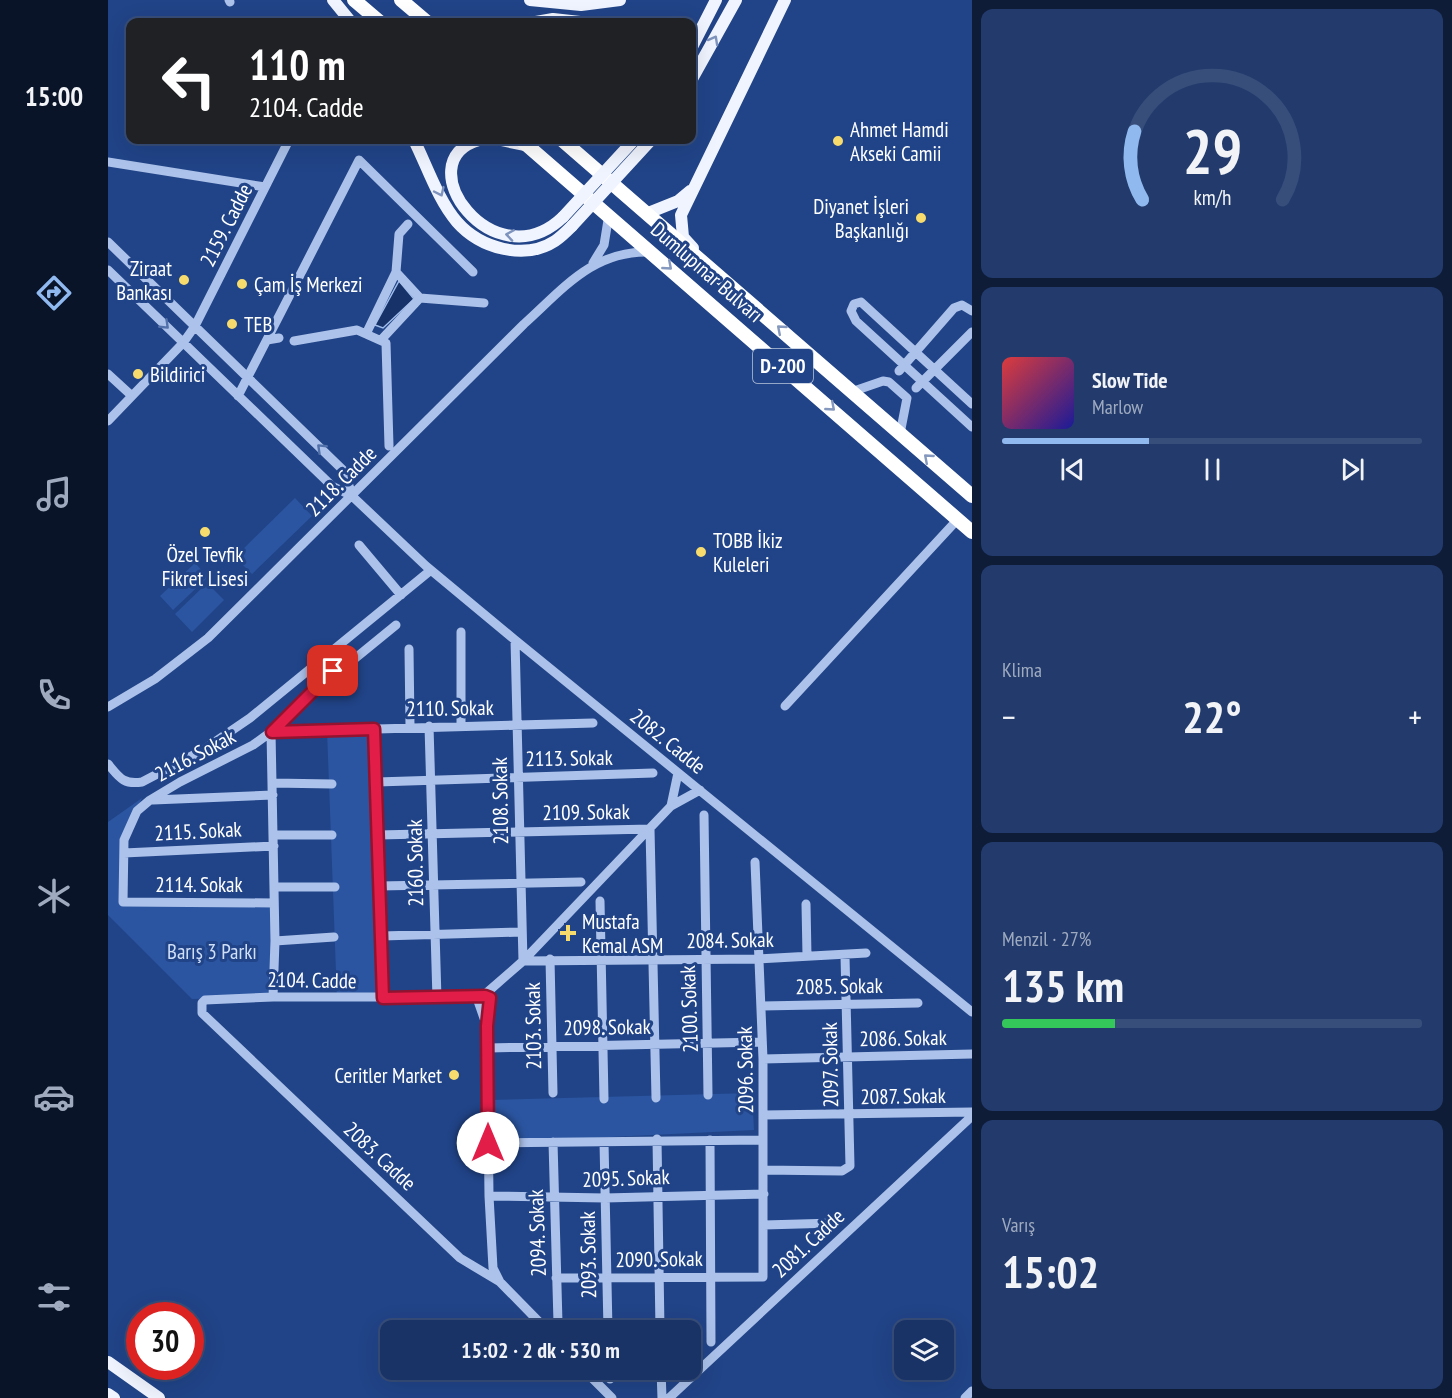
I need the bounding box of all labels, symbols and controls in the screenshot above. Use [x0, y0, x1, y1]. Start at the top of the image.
one-way arrow [707, 36, 718, 46]
text: 110 m [249, 37, 346, 92]
icon: left [150, 42, 228, 120]
text: 15:00 [25, 79, 83, 113]
text: 2104. Cadde [249, 90, 364, 124]
text: 29 [1182, 111, 1242, 192]
place label: Ahmet Hamdi Akseki Camii [850, 116, 949, 167]
marker: Ahmet Hamdi Akseki Camii [831, 134, 845, 148]
street label: 2159. Cadde [194, 179, 258, 271]
text: km/h [1193, 184, 1231, 212]
one-way arrow [432, 186, 444, 197]
place label: Diyanet İşleri Başkanlığı [813, 193, 909, 244]
marker: Diyanet İşleri Başkanlığı [914, 211, 928, 225]
street label: Dumlupınar Bulvarı [645, 216, 769, 328]
one-way arrow [505, 229, 515, 242]
place label: Ziraat Bankası [116, 255, 172, 306]
one-way arrow [661, 259, 672, 270]
place label: Çam İş Merkezi [254, 271, 363, 298]
icon: directions [33, 272, 75, 314]
marker: Ziraat Bankası [177, 273, 191, 287]
marker: Çam İş Merkezi [235, 277, 249, 291]
place label: TEB [244, 311, 272, 338]
marker: TEB [225, 317, 239, 331]
one-way arrow [158, 318, 169, 329]
one-way arrow [777, 325, 788, 336]
road number: D-200 [753, 349, 813, 383]
place label: Bildirici [150, 361, 205, 388]
text: Slow Tide [1092, 366, 1168, 394]
marker: Bildirici [131, 367, 145, 381]
text: Marlow [1092, 394, 1143, 420]
one-way arrow [824, 400, 835, 411]
street label: 2118. Cadde [300, 440, 382, 522]
one-way arrow [317, 445, 328, 456]
icon: previous [1056, 453, 1089, 486]
icon: pause [1196, 453, 1229, 486]
icon: next [1336, 453, 1369, 486]
one-way arrow [924, 454, 935, 465]
icon: music [33, 473, 75, 515]
marker: Özel Tevfik Fikret Lisesi [198, 525, 212, 539]
place label: TOBB İkiz Kuleleri [713, 527, 783, 578]
place label: Özel Tevfik Fikret Lisesi [162, 541, 248, 592]
marker: TOBB İkiz Kuleleri [694, 545, 708, 559]
pin [307, 645, 358, 696]
icon: arrive [316, 654, 349, 687]
text: Klima [1002, 657, 1042, 683]
icon: phone [33, 674, 75, 716]
text: 22° [1182, 687, 1242, 745]
street label: 2110. Sokak [406, 694, 494, 722]
text: − [1002, 695, 1016, 738]
text: + [1408, 695, 1422, 738]
street label: 2082. Cadde [625, 702, 711, 780]
street label: 2116. Sokak [150, 723, 240, 787]
street label: 2113. Sokak [525, 744, 613, 772]
street label: 2108. Sokak [486, 757, 514, 845]
street label: 2109. Sokak [542, 798, 630, 826]
street label: 2115. Sokak [154, 815, 242, 847]
street label: 2160. Sokak [401, 819, 429, 907]
street label: 2114. Sokak [155, 871, 243, 898]
icon: climate [33, 875, 75, 917]
place label: Mustafa Kemal ASM [582, 908, 663, 959]
marker: Mustafa Kemal ASM [559, 924, 577, 942]
street label: 2084. Sokak [686, 926, 774, 954]
text: Menzil · 27% [1002, 926, 1091, 952]
park label: Barış 3 Parkı [167, 938, 257, 965]
text: 135 km [1002, 956, 1124, 1014]
street label: 2100. Sokak [674, 965, 704, 1053]
street label: 2104. Cadde [267, 966, 357, 994]
street label: 2085. Sokak [795, 972, 883, 1000]
street label: 2103. Sokak [519, 982, 547, 1070]
street label: 2098. Sokak [563, 1013, 651, 1041]
street label: 2097. Sokak [816, 1022, 844, 1108]
street label: 2086. Sokak [859, 1024, 947, 1052]
street label: 2096. Sokak [731, 1026, 759, 1114]
place label: Ceritler Market [335, 1062, 442, 1089]
marker: Ceritler Market [447, 1068, 461, 1082]
icon: car [33, 1076, 75, 1118]
street label: 2087. Sokak [860, 1082, 946, 1110]
position arrow [456, 1111, 520, 1175]
street label: 2083. Cadde [338, 1116, 422, 1196]
street label: 2095. Sokak [582, 1163, 670, 1193]
street label: 2094. Sokak [522, 1189, 552, 1277]
street label: 2081. Cadde [766, 1203, 850, 1283]
street label: 2093. Sokak [574, 1211, 602, 1299]
text: Varış [1002, 1212, 1035, 1238]
text: 15:02 [1002, 1242, 1099, 1300]
street label: 2090. Sokak [615, 1245, 703, 1273]
icon: filters [33, 1276, 75, 1318]
speed limit sign: 30 [126, 1302, 204, 1380]
map controls [894, 1320, 954, 1380]
button: layers [894, 1320, 954, 1380]
text: 15:02 · 2 dk · 530 m [461, 1336, 620, 1364]

